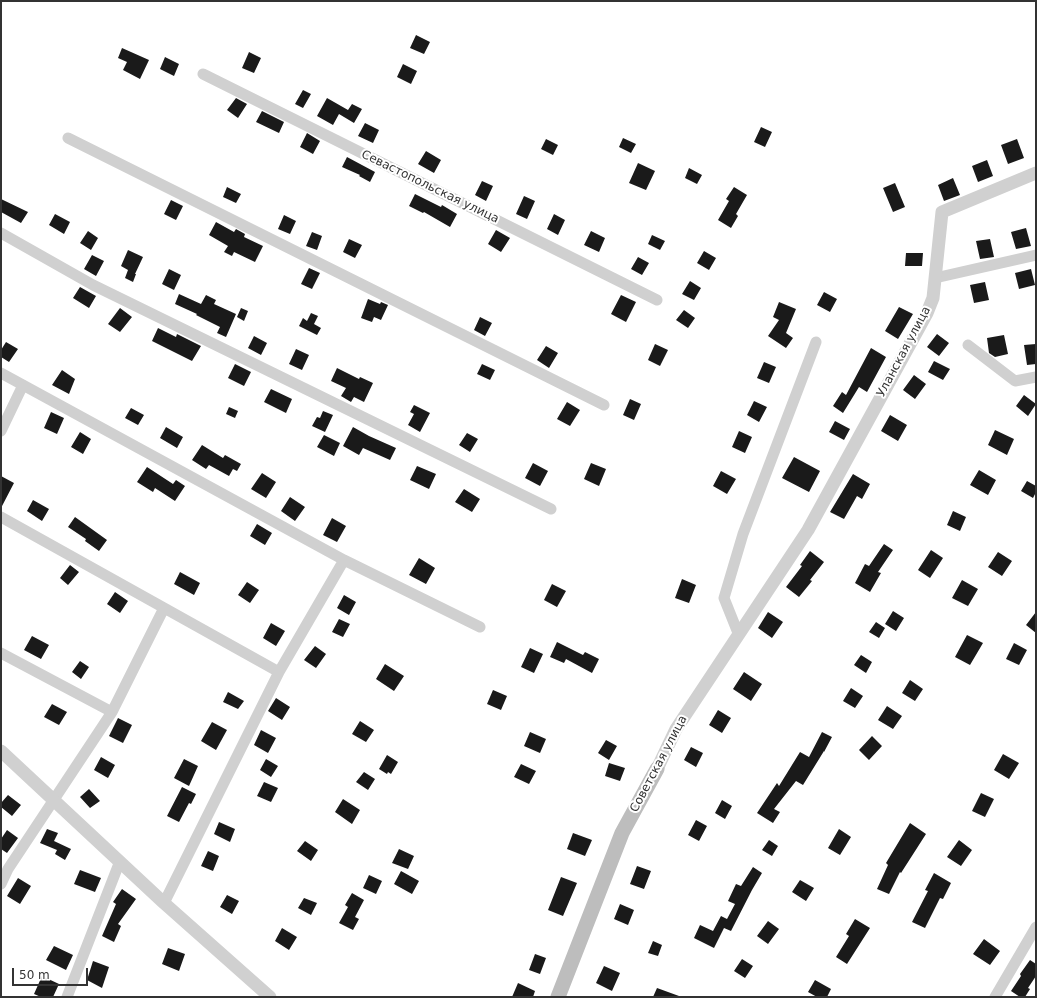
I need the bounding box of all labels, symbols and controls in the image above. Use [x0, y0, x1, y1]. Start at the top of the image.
street label: Севастопольская улица [359, 147, 501, 227]
street label: Уланская улица [874, 304, 934, 400]
street label: Советская улица [627, 713, 691, 815]
scale bar [14, 960, 90, 986]
text: 50 m [19, 968, 50, 982]

